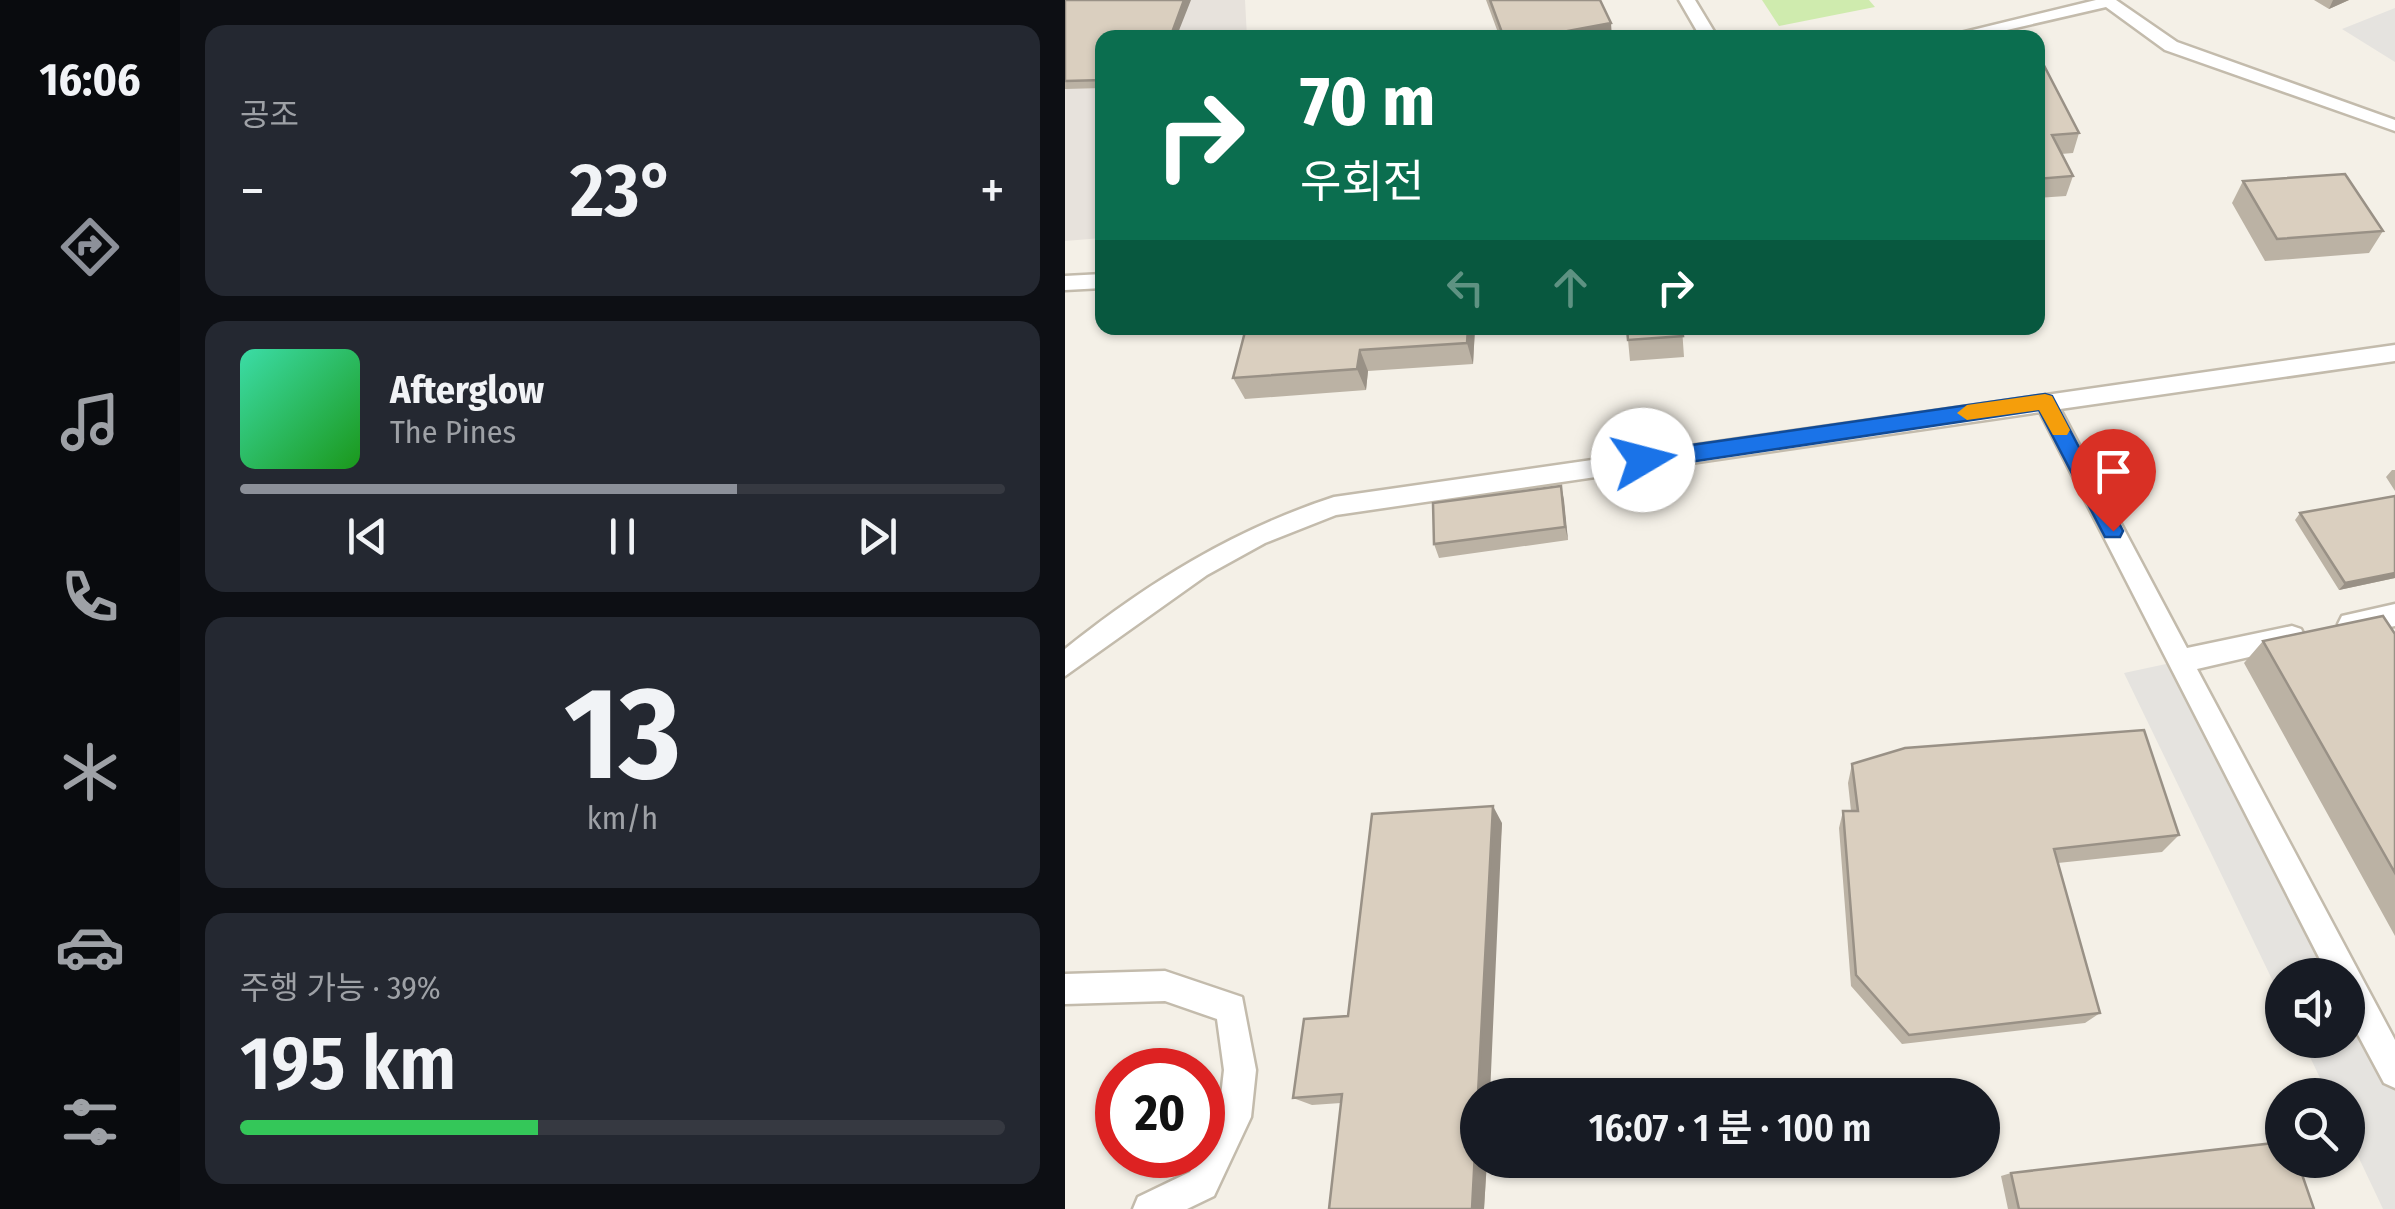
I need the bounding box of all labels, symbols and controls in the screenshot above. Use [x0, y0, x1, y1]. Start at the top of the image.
text: 16:06 [40, 53, 140, 107]
text: 70 m [1300, 60, 1435, 144]
icon: right [1135, 70, 1265, 200]
text: 공조 [240, 96, 299, 134]
text: 23° [570, 146, 675, 236]
text: 우회전 [1300, 155, 1424, 209]
text: − [240, 158, 265, 224]
text: + [980, 158, 1005, 224]
icon: directions [55, 212, 125, 282]
icon: left [1438, 260, 1493, 315]
icon: ahead [1543, 260, 1598, 315]
icon: right [1648, 260, 1703, 315]
text: Afterglow [390, 367, 544, 413]
icon: music [55, 387, 125, 457]
position arrow [1591, 408, 1695, 512]
text: The Pines [390, 413, 516, 451]
pin [2071, 429, 2156, 532]
icon: arrive [2086, 444, 2141, 499]
icon: previous [340, 509, 395, 564]
icon: pause [595, 509, 650, 564]
icon: next [850, 509, 905, 564]
icon: phone [55, 562, 125, 632]
text: 13 [564, 656, 681, 812]
icon: climate [55, 737, 125, 807]
text: km/h [587, 799, 658, 837]
icon: car [55, 912, 125, 982]
map controls [2265, 958, 2365, 1178]
button: sound [2265, 958, 2365, 1058]
text: 주행 가능 · 39% [240, 969, 441, 1007]
text: 195 km [240, 1019, 456, 1109]
speed limit sign: 20 [1095, 1048, 1225, 1178]
button: search [2265, 1078, 2365, 1178]
icon: filters [55, 1087, 125, 1157]
text: 16:07 · 1 분 · 100 m [1589, 1105, 1871, 1151]

